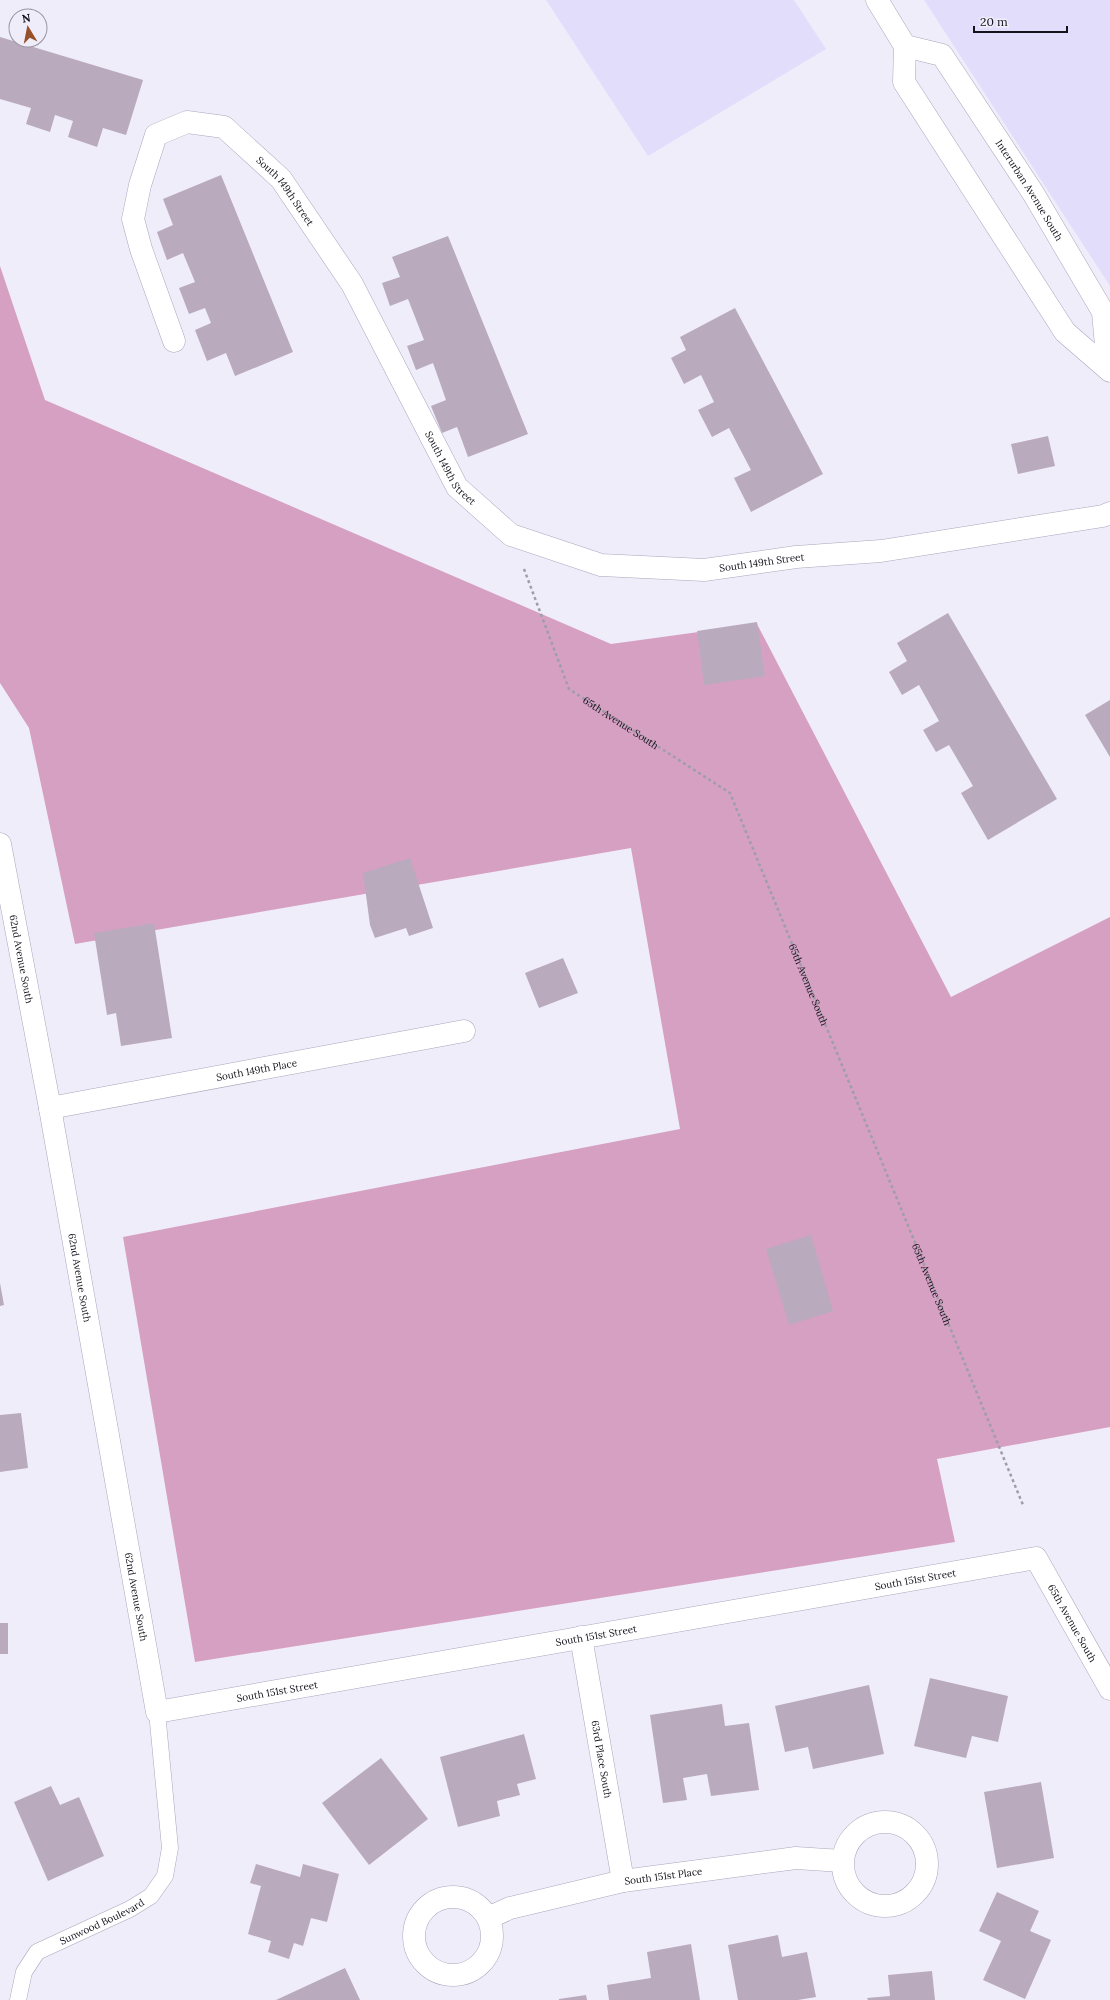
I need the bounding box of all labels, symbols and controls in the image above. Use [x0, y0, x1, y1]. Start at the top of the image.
north arrow [8, 8, 48, 48]
scale bar [974, 8, 1067, 34]
text: N [21, 10, 32, 26]
text: 20 m [980, 14, 1008, 29]
street label: Interurban Avenue South [993, 137, 1066, 243]
street label: South 149th Street [254, 153, 317, 228]
street label: South 149th Street [423, 429, 479, 508]
street label: South 149th Street [718, 550, 805, 574]
street label: 65th Avenue South [581, 693, 661, 752]
street label: 62nd Avenue South [7, 914, 37, 1004]
street label: 65th Avenue South [786, 942, 832, 1028]
street label: South 149th Place [215, 1056, 299, 1083]
street label: 62nd Avenue South [66, 1232, 94, 1323]
street label: 65th Avenue South [909, 1241, 955, 1327]
street label: 62nd Avenue South [122, 1551, 151, 1642]
street label: South 151st Street [874, 1566, 957, 1593]
street label: 65th Avenue South [1045, 1581, 1100, 1664]
street label: South 151st Street [555, 1622, 638, 1649]
street label: South 151st Street [235, 1677, 319, 1704]
street label: 63rd Place South [589, 1719, 615, 1799]
street label: South 151st Place [624, 1864, 704, 1887]
street label: Sunwood Boulevard [57, 1895, 146, 1947]

